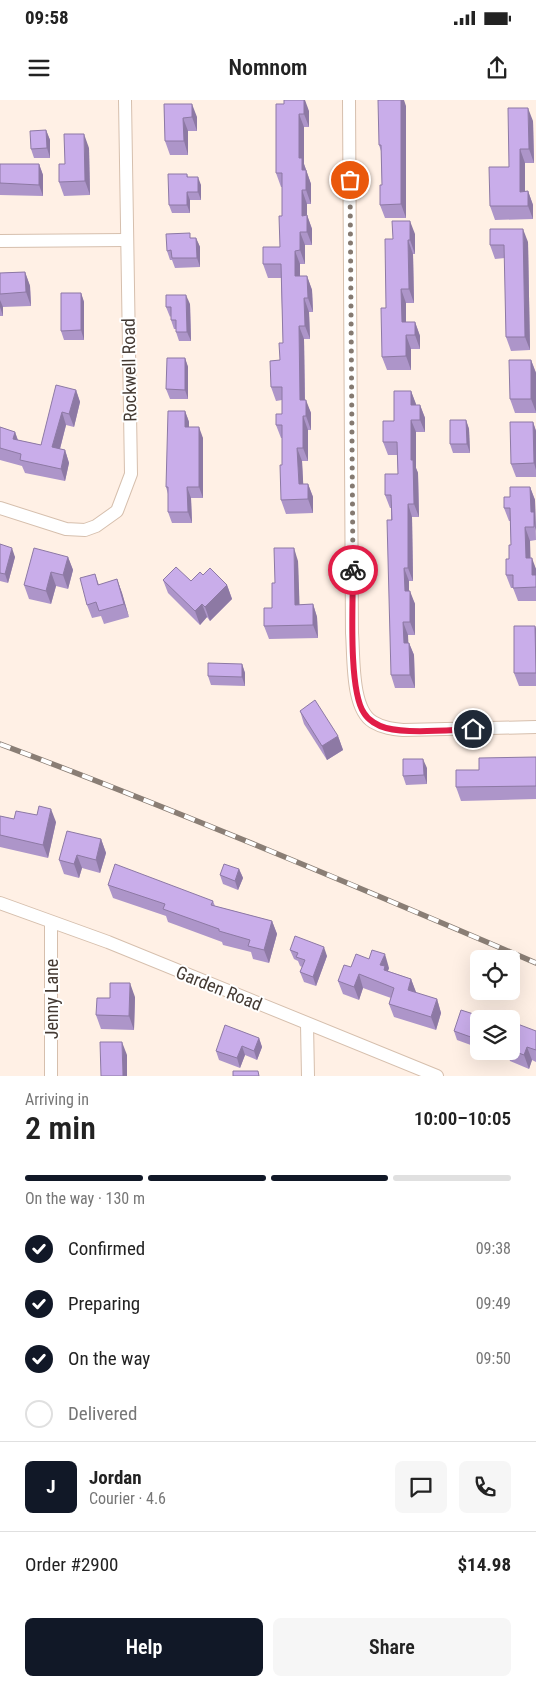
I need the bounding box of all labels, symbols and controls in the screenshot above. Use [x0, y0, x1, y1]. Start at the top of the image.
text: 09:58 [25, 6, 69, 29]
icon: menu [25, 54, 53, 82]
icon: share [483, 54, 511, 82]
text: Nomnom [229, 55, 308, 80]
pin [329, 159, 371, 201]
icon: bag [336, 166, 364, 194]
street label: Rockwell Road [118, 318, 140, 422]
courier [328, 545, 378, 595]
icon: bike [339, 556, 367, 584]
pin [452, 708, 494, 750]
icon: home [459, 715, 487, 743]
map controls [470, 950, 520, 1060]
button: locate [470, 950, 520, 1000]
street label: Jenny Lane [41, 959, 62, 1039]
street label: Garden Road [173, 961, 265, 1015]
button: layers [470, 1010, 520, 1060]
text: Arriving in [25, 1090, 89, 1109]
text: 10:00–10:05 [414, 1107, 511, 1130]
text: 2 min [25, 1109, 96, 1147]
text: On the way · 130 m [25, 1189, 145, 1208]
icon: check [25, 1235, 53, 1263]
text: Confirmed [68, 1237, 145, 1260]
text: 09:38 [476, 1239, 511, 1258]
icon: check [25, 1290, 53, 1318]
text: Preparing [68, 1292, 140, 1315]
text: 09:49 [476, 1294, 511, 1313]
icon: check [25, 1345, 53, 1373]
text: On the way [68, 1347, 150, 1370]
text: 09:50 [476, 1349, 511, 1368]
text: Delivered [68, 1402, 137, 1425]
button: chat [395, 1461, 447, 1513]
button: phone [459, 1461, 511, 1513]
text: Jordan [89, 1466, 142, 1489]
text: J [46, 1475, 56, 1498]
text: Courier · 4.6 [89, 1489, 166, 1508]
text: Order #2900 [25, 1553, 118, 1576]
text: $14.98 [457, 1553, 511, 1576]
button: Help [25, 1618, 263, 1676]
button: Share [273, 1618, 511, 1676]

